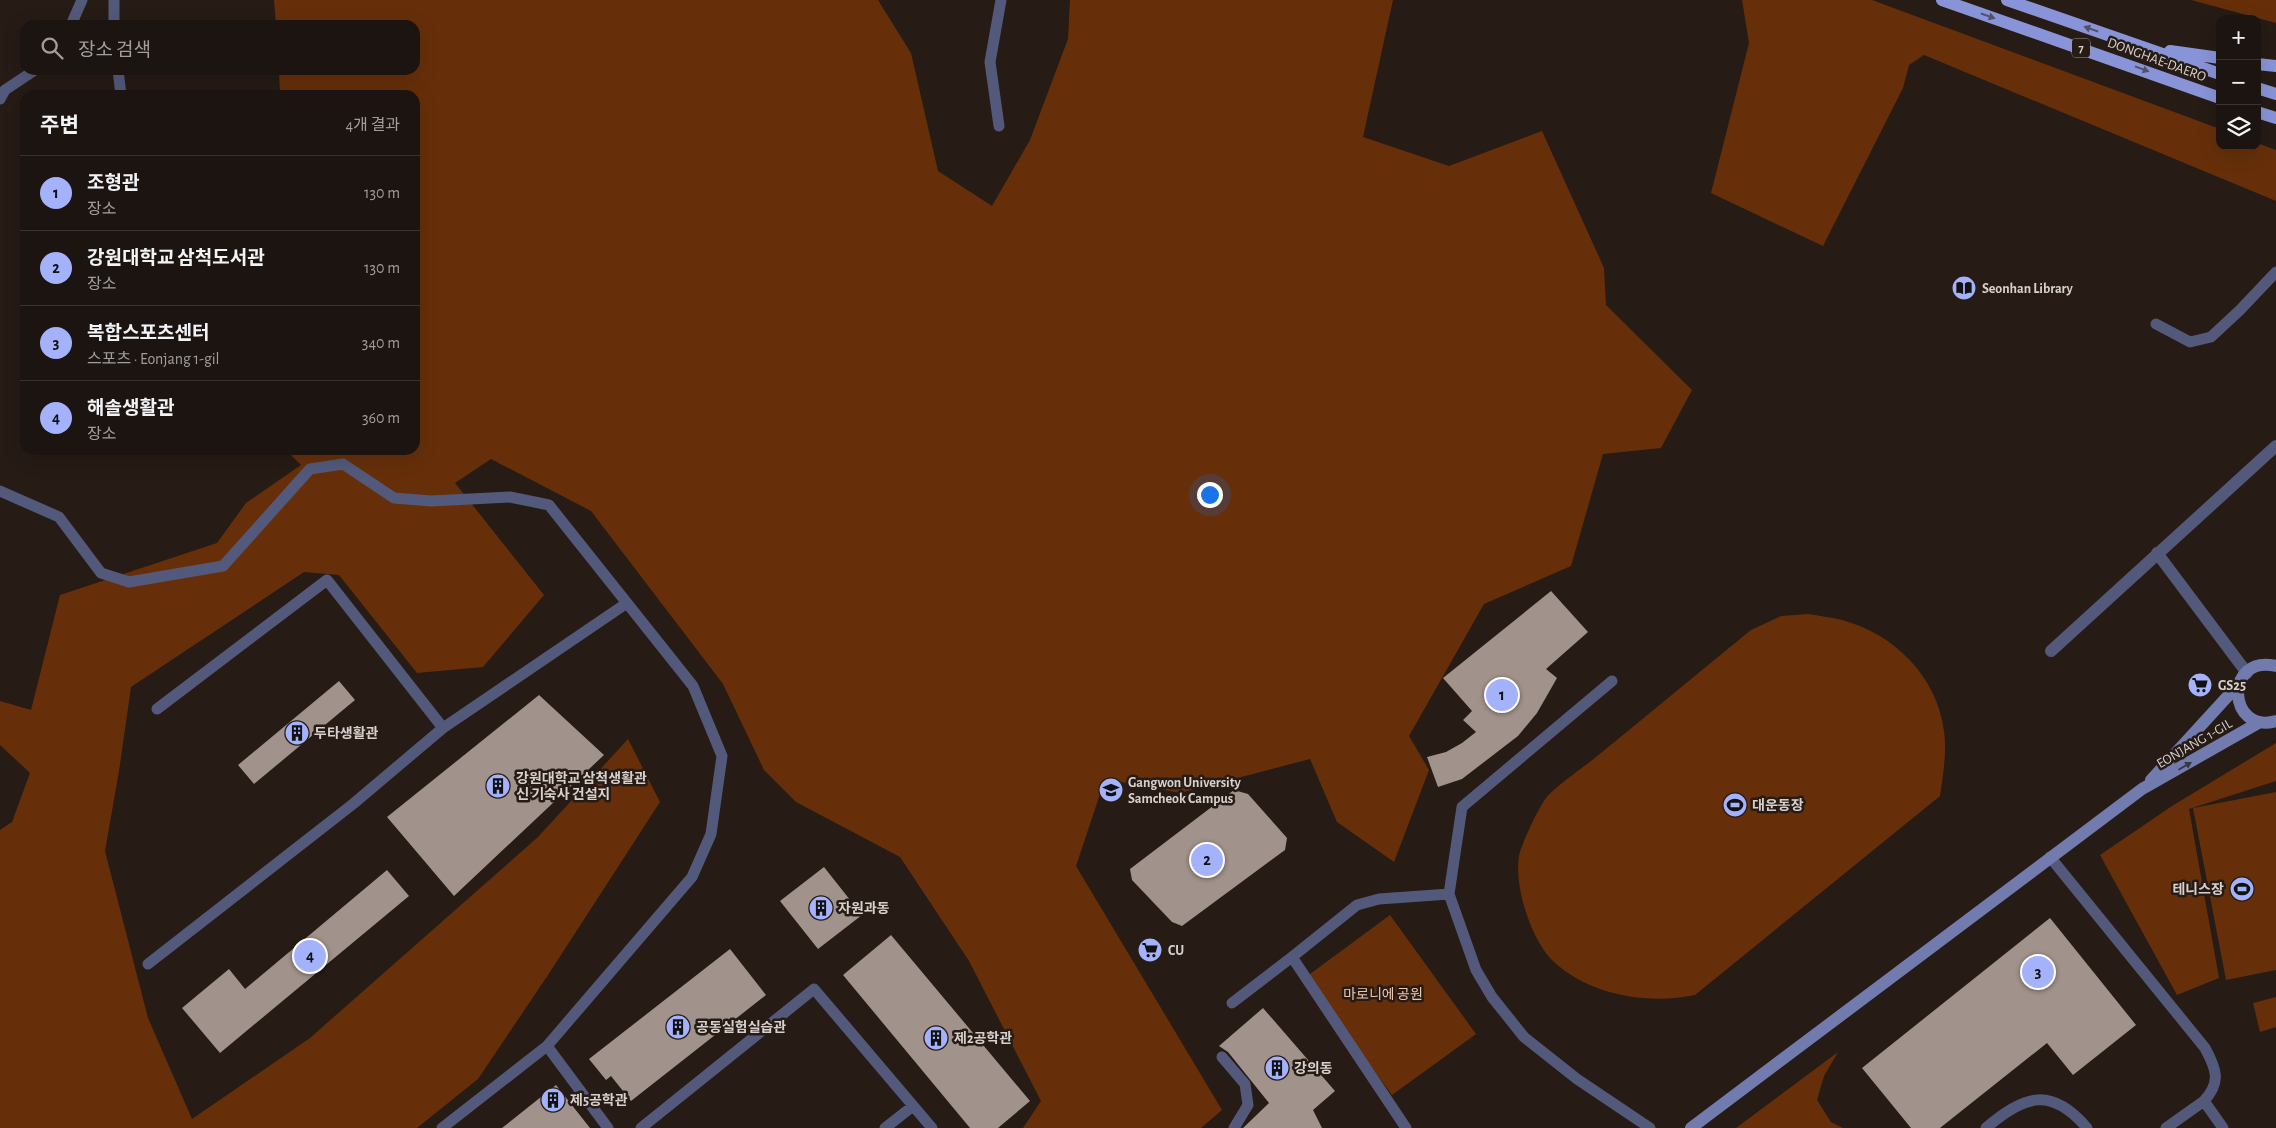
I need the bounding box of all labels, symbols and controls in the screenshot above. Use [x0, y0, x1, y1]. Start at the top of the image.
one-way arrow [1981, 13, 1996, 20]
map controls [2216, 15, 2261, 150]
button: + [2216, 15, 2261, 60]
search box [20, 20, 420, 75]
one-way arrow [2084, 25, 2099, 32]
icon: search [38, 34, 66, 62]
street label: DONGHAE-DAERO [2106, 36, 2208, 84]
road number: 7 [2072, 38, 2090, 58]
text: 장소 검색 [78, 41, 151, 60]
button: − [2216, 60, 2261, 105]
one-way arrow [2135, 65, 2150, 73]
button: layers [2216, 105, 2261, 150]
text: 주변 [40, 115, 79, 136]
text: 4개 결과 [346, 117, 400, 133]
text: 조형관 [87, 174, 139, 193]
text: 1 [53, 185, 59, 201]
text: 130 m [364, 185, 400, 201]
text: 장소 [87, 201, 116, 217]
text: 강원대학교 삼척도서관 [87, 249, 265, 268]
text: 2 [52, 260, 60, 276]
text: 130 m [364, 260, 400, 276]
library icon: Seonhan Library [1951, 275, 1977, 301]
text: 장소 [87, 276, 116, 292]
place label: Seonhan Library [1982, 282, 2074, 296]
text: 복합스포츠센터 [87, 324, 209, 343]
text: 3 [53, 335, 59, 351]
text: 340 m [362, 335, 400, 351]
text: 스포츠 · Eonjang 1-gil [87, 351, 220, 367]
text: 해솔생활관 [87, 399, 174, 418]
text: 4 [52, 410, 60, 426]
text: 360 m [362, 410, 400, 426]
text: 장소 [87, 426, 116, 442]
your location [1197, 482, 1223, 508]
supermarket icon: GS25 [2187, 672, 2213, 698]
pin: 1 [1486, 676, 1518, 714]
place label: GS25 [2218, 679, 2246, 693]
street label: EONJANG 1-GIL [2154, 717, 2235, 771]
building icon: 두타생활관 [284, 720, 310, 746]
place label: 두타생활관 [314, 725, 379, 741]
one-way arrow [2178, 762, 2192, 770]
place label: 강원대학교 삼척생활관 신 기숙사 건설지 [516, 770, 647, 802]
building icon: 강원대학교 삼척생활관 신 기숙사 건설지 [485, 773, 511, 799]
place label: Gangwon University Samcheok Campus [1128, 776, 1241, 806]
school or university icon: Gangwon University Samcheok Campus [1098, 777, 1124, 803]
sports icon: 대운동장 [1722, 792, 1748, 818]
place label: 대운동장 [1752, 798, 1804, 813]
pin: 2 [1191, 841, 1223, 879]
sports icon: 테니스장 [2229, 876, 2255, 902]
place label: 테니스장 [2172, 882, 2224, 897]
building icon: 자원과동 [808, 895, 834, 921]
place label: 자원과동 [838, 901, 890, 916]
pin: 4 [294, 937, 326, 975]
supermarket icon: CU [1137, 937, 1163, 963]
place label: CU [1168, 944, 1184, 958]
pin: 3 [2022, 953, 2054, 991]
park label: 마로니에 공원 [1343, 987, 1423, 1002]
building icon: 공동실험실습관 [665, 1014, 691, 1040]
place label: 공동실험실습관 [696, 1019, 786, 1035]
building icon: 제2공학관 [923, 1025, 949, 1051]
place label: 제2공학관 [954, 1030, 1012, 1046]
building icon: 강의동 [1264, 1055, 1290, 1081]
place label: 강의동 [1294, 1061, 1333, 1076]
building icon: 제5공학관 [540, 1087, 566, 1113]
place label: 제5공학관 [570, 1092, 628, 1108]

